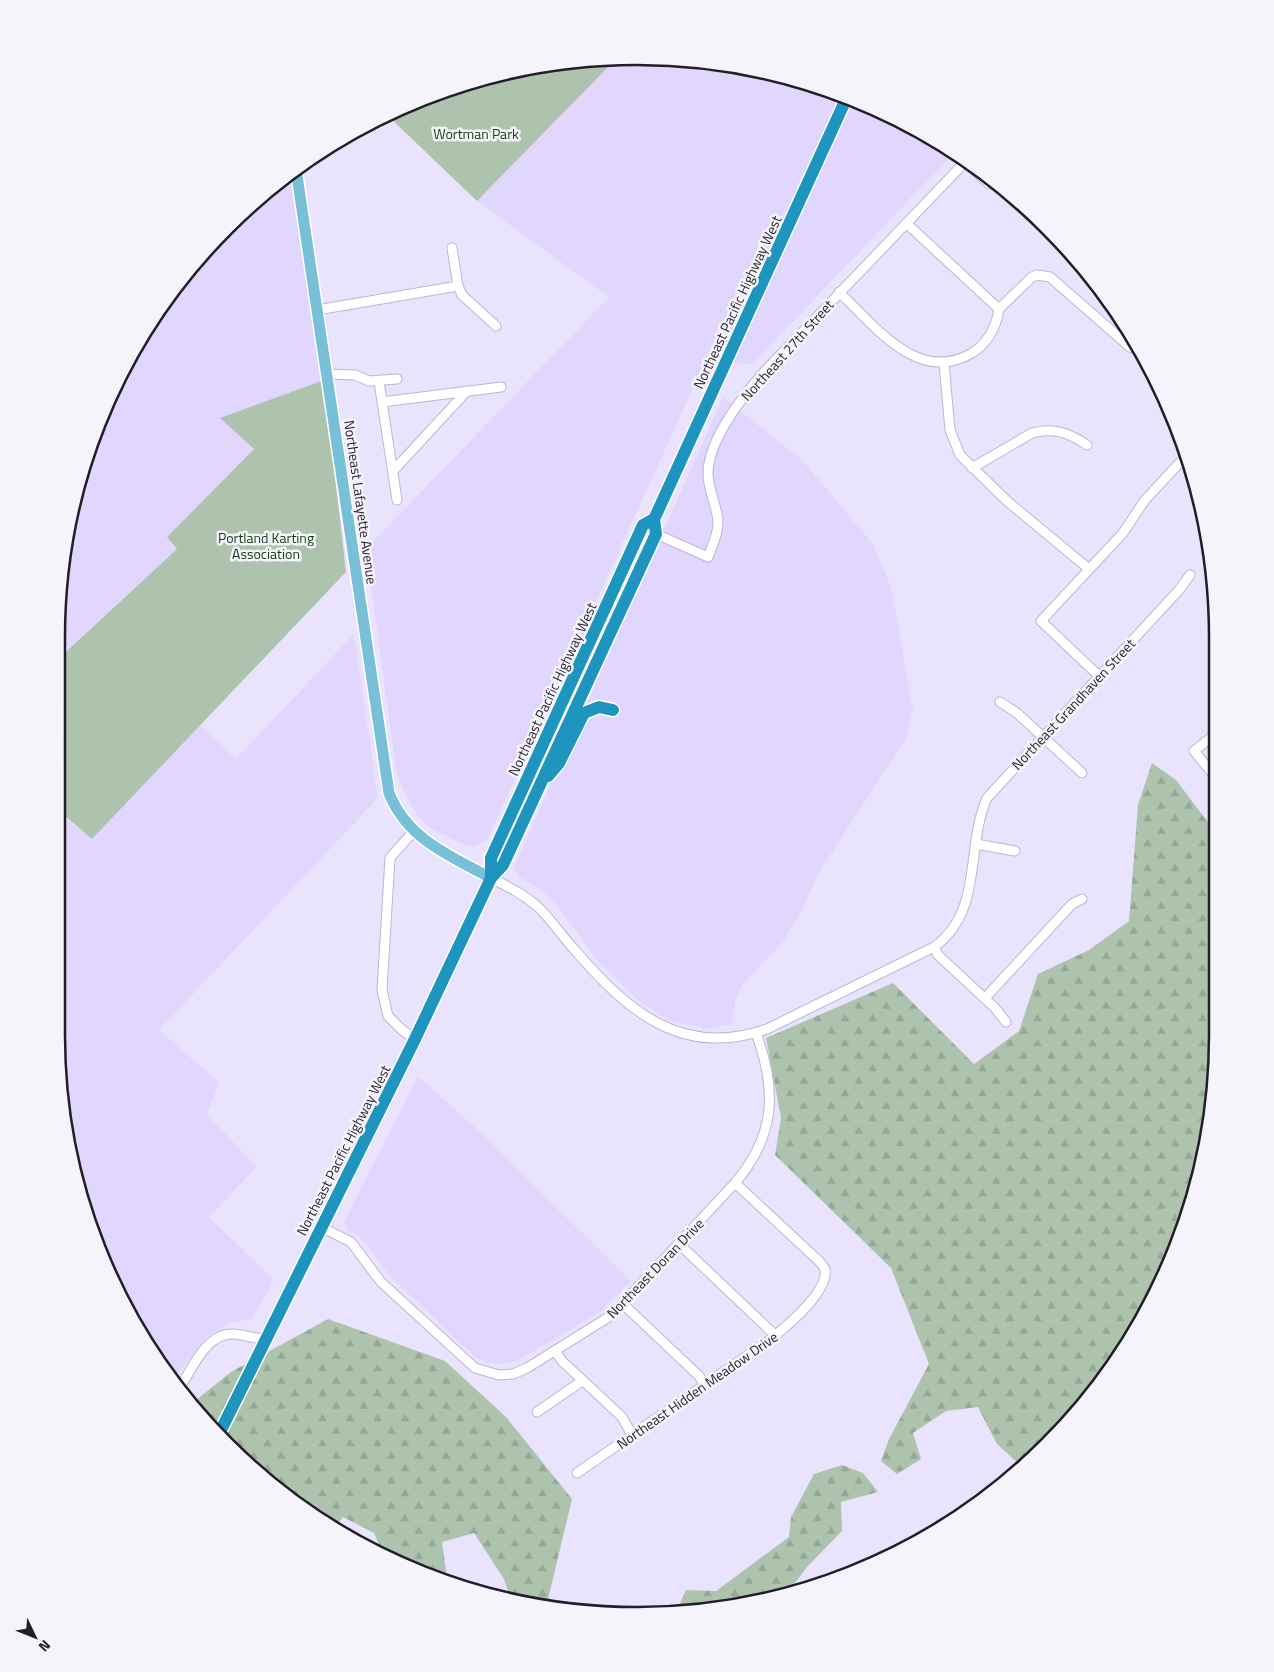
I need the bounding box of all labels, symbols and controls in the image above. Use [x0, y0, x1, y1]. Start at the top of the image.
park label: Wortman Park [433, 123, 519, 144]
street label: Northeast Pacific Highway West [688, 212, 787, 392]
street label: Northeast 27th Street [736, 295, 838, 405]
street label: Northeast Lafayette Avenue [339, 419, 383, 585]
park label: Portland Karting Association [218, 527, 314, 564]
street label: Northeast Pacific Highway West [503, 599, 602, 779]
street label: Northeast Grandhaven Street [1006, 634, 1140, 774]
street label: Northeast Pacific Highway West [291, 1061, 395, 1239]
street label: Northeast Doran Drive [602, 1213, 708, 1323]
street label: Northeast Hidden Meadow Drive [612, 1326, 782, 1454]
north arrow [10, 1612, 60, 1662]
text: N [34, 1635, 56, 1657]

